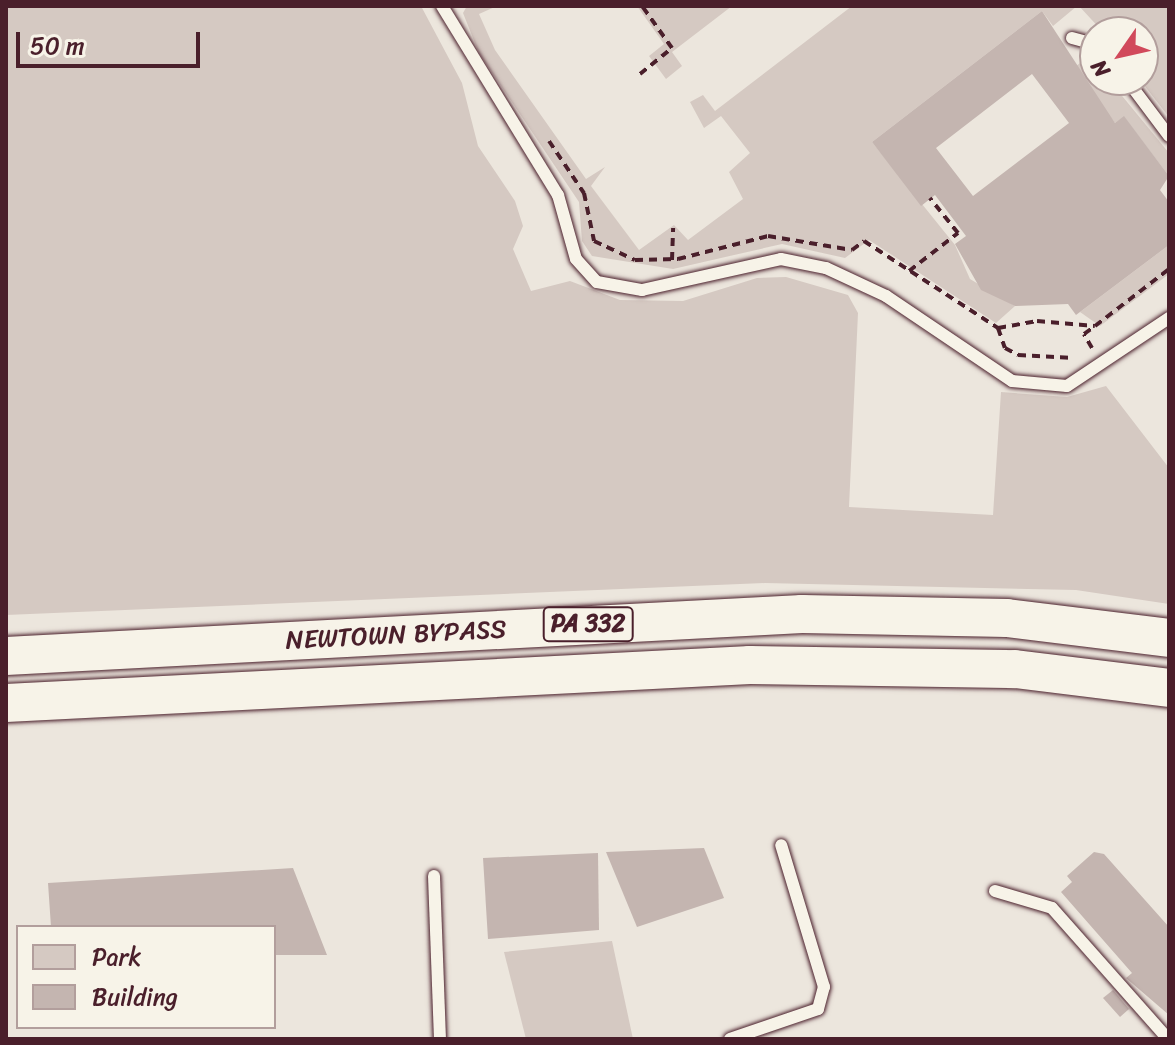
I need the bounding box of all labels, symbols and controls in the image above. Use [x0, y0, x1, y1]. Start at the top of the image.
scale bar [20, 16, 204, 66]
north arrow [1079, 16, 1159, 96]
text: 50 m [30, 25, 85, 67]
text: N [1080, 51, 1121, 86]
road number: PA 332 [542, 604, 634, 644]
street label: NEWTOWN BYPASS [284, 614, 508, 656]
legend [16, 925, 276, 1029]
text: Park [92, 936, 141, 978]
text: Building [92, 976, 178, 1018]

